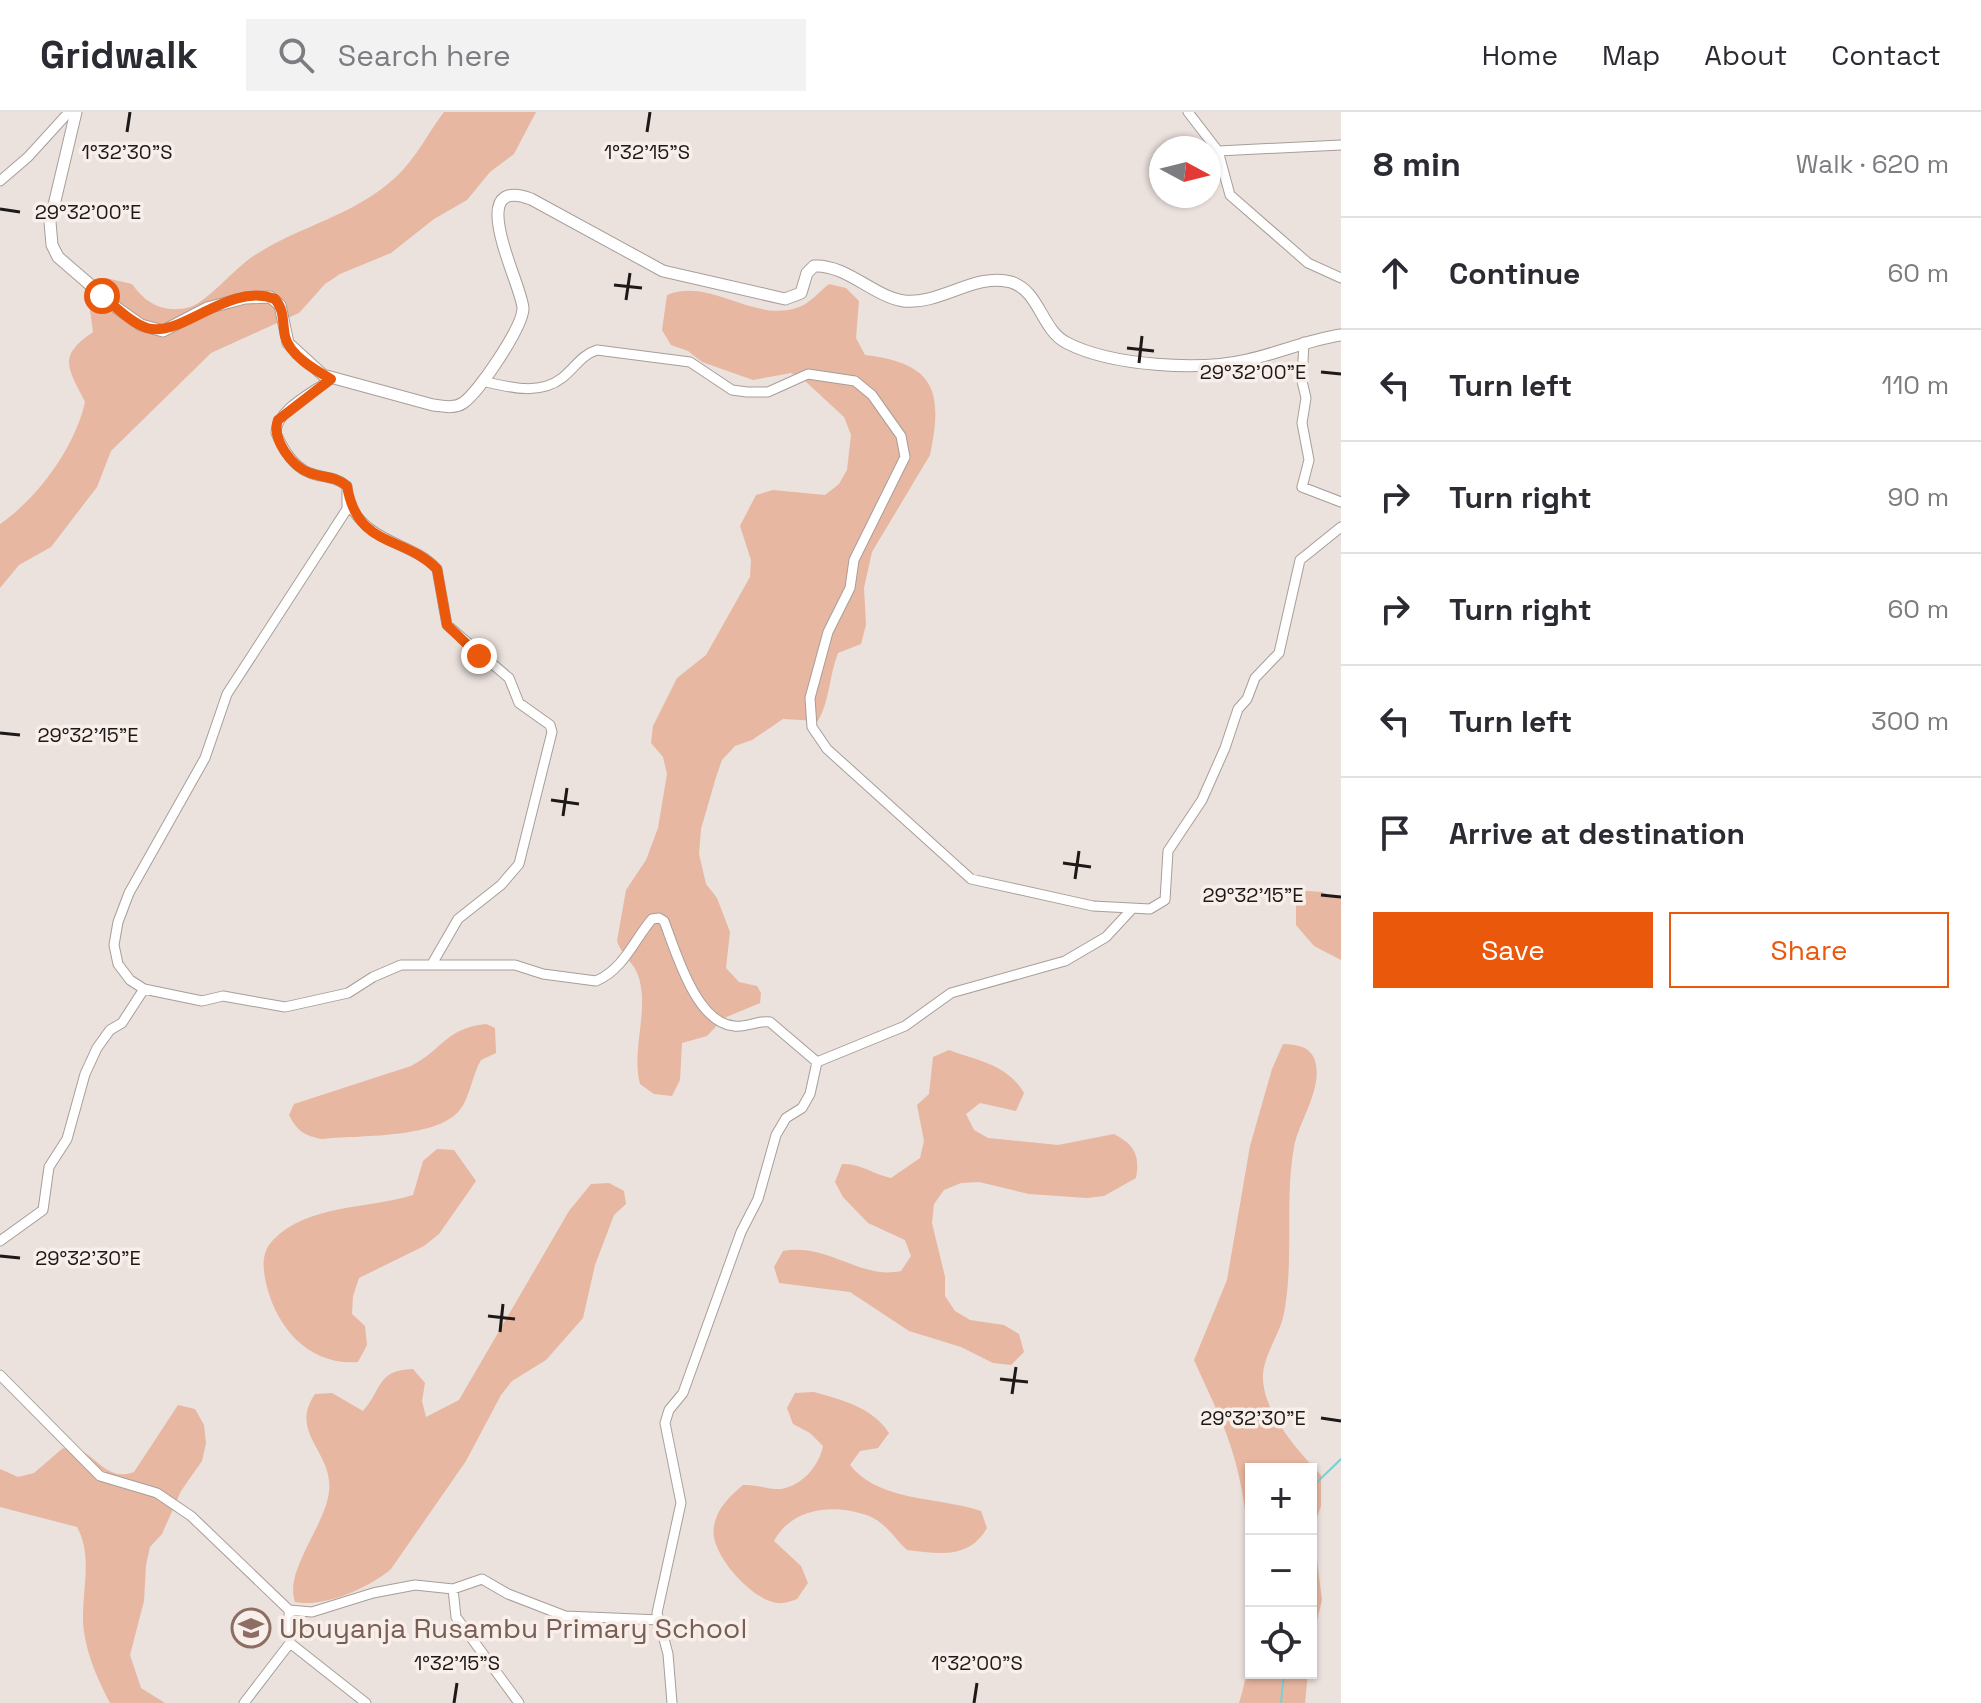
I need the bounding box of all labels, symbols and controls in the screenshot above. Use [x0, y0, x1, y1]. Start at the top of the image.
search box [246, 19, 806, 91]
text: Gridwalk [40, 31, 198, 79]
icon: search [274, 33, 318, 77]
text: Search here [338, 36, 511, 75]
text: Home [1482, 37, 1558, 73]
text: Map [1602, 37, 1660, 73]
text: About [1704, 37, 1787, 73]
text: Contact [1831, 37, 1941, 73]
north arrow [1149, 136, 1221, 208]
text: 1°32'30"S [82, 139, 172, 165]
text: 1°32'15"S [604, 139, 690, 165]
text: 8 min [1373, 143, 1461, 186]
text: Walk · 620 m [1796, 147, 1949, 181]
text: 29°32'00"E [35, 199, 141, 225]
icon: ahead [1373, 251, 1417, 295]
text: Continue [1449, 254, 1580, 293]
text: 60 m [1887, 256, 1949, 290]
route start [84, 278, 120, 314]
text: 29°32'00"E [1200, 359, 1306, 385]
icon: left [1373, 363, 1417, 407]
text: Turn left [1449, 366, 1572, 405]
text: 110 m [1882, 368, 1949, 402]
icon: right [1373, 475, 1417, 519]
text: Turn right [1449, 478, 1592, 517]
text: 90 m [1887, 480, 1949, 514]
icon: right [1373, 587, 1417, 631]
text: Turn right [1449, 590, 1592, 629]
text: 60 m [1887, 592, 1949, 626]
route end [461, 638, 497, 674]
icon: left [1373, 699, 1417, 743]
text: Turn left [1449, 702, 1572, 741]
text: 300 m [1871, 704, 1949, 738]
text: 29°32'15"E [37, 722, 139, 748]
icon: arrive [1373, 811, 1417, 855]
text: Arrive at destination [1449, 814, 1745, 853]
text: 29°32'15"E [1202, 882, 1304, 908]
button: Save [1373, 912, 1653, 988]
button: Share [1669, 912, 1949, 988]
text: 29°32'30"E [35, 1245, 141, 1271]
text: 29°32'30"E [1200, 1405, 1306, 1431]
map controls [1245, 1463, 1317, 1679]
button: + [1245, 1463, 1317, 1535]
button: − [1245, 1535, 1317, 1607]
school or university icon: Ubuyanja Rusambu Primary School [230, 1607, 272, 1649]
button: locate [1245, 1607, 1317, 1679]
place label: Ubuyanja Rusambu Primary School [279, 1610, 747, 1646]
text: 1°32'15"S [414, 1650, 500, 1676]
text: 1°32'00"S [931, 1650, 1023, 1676]

